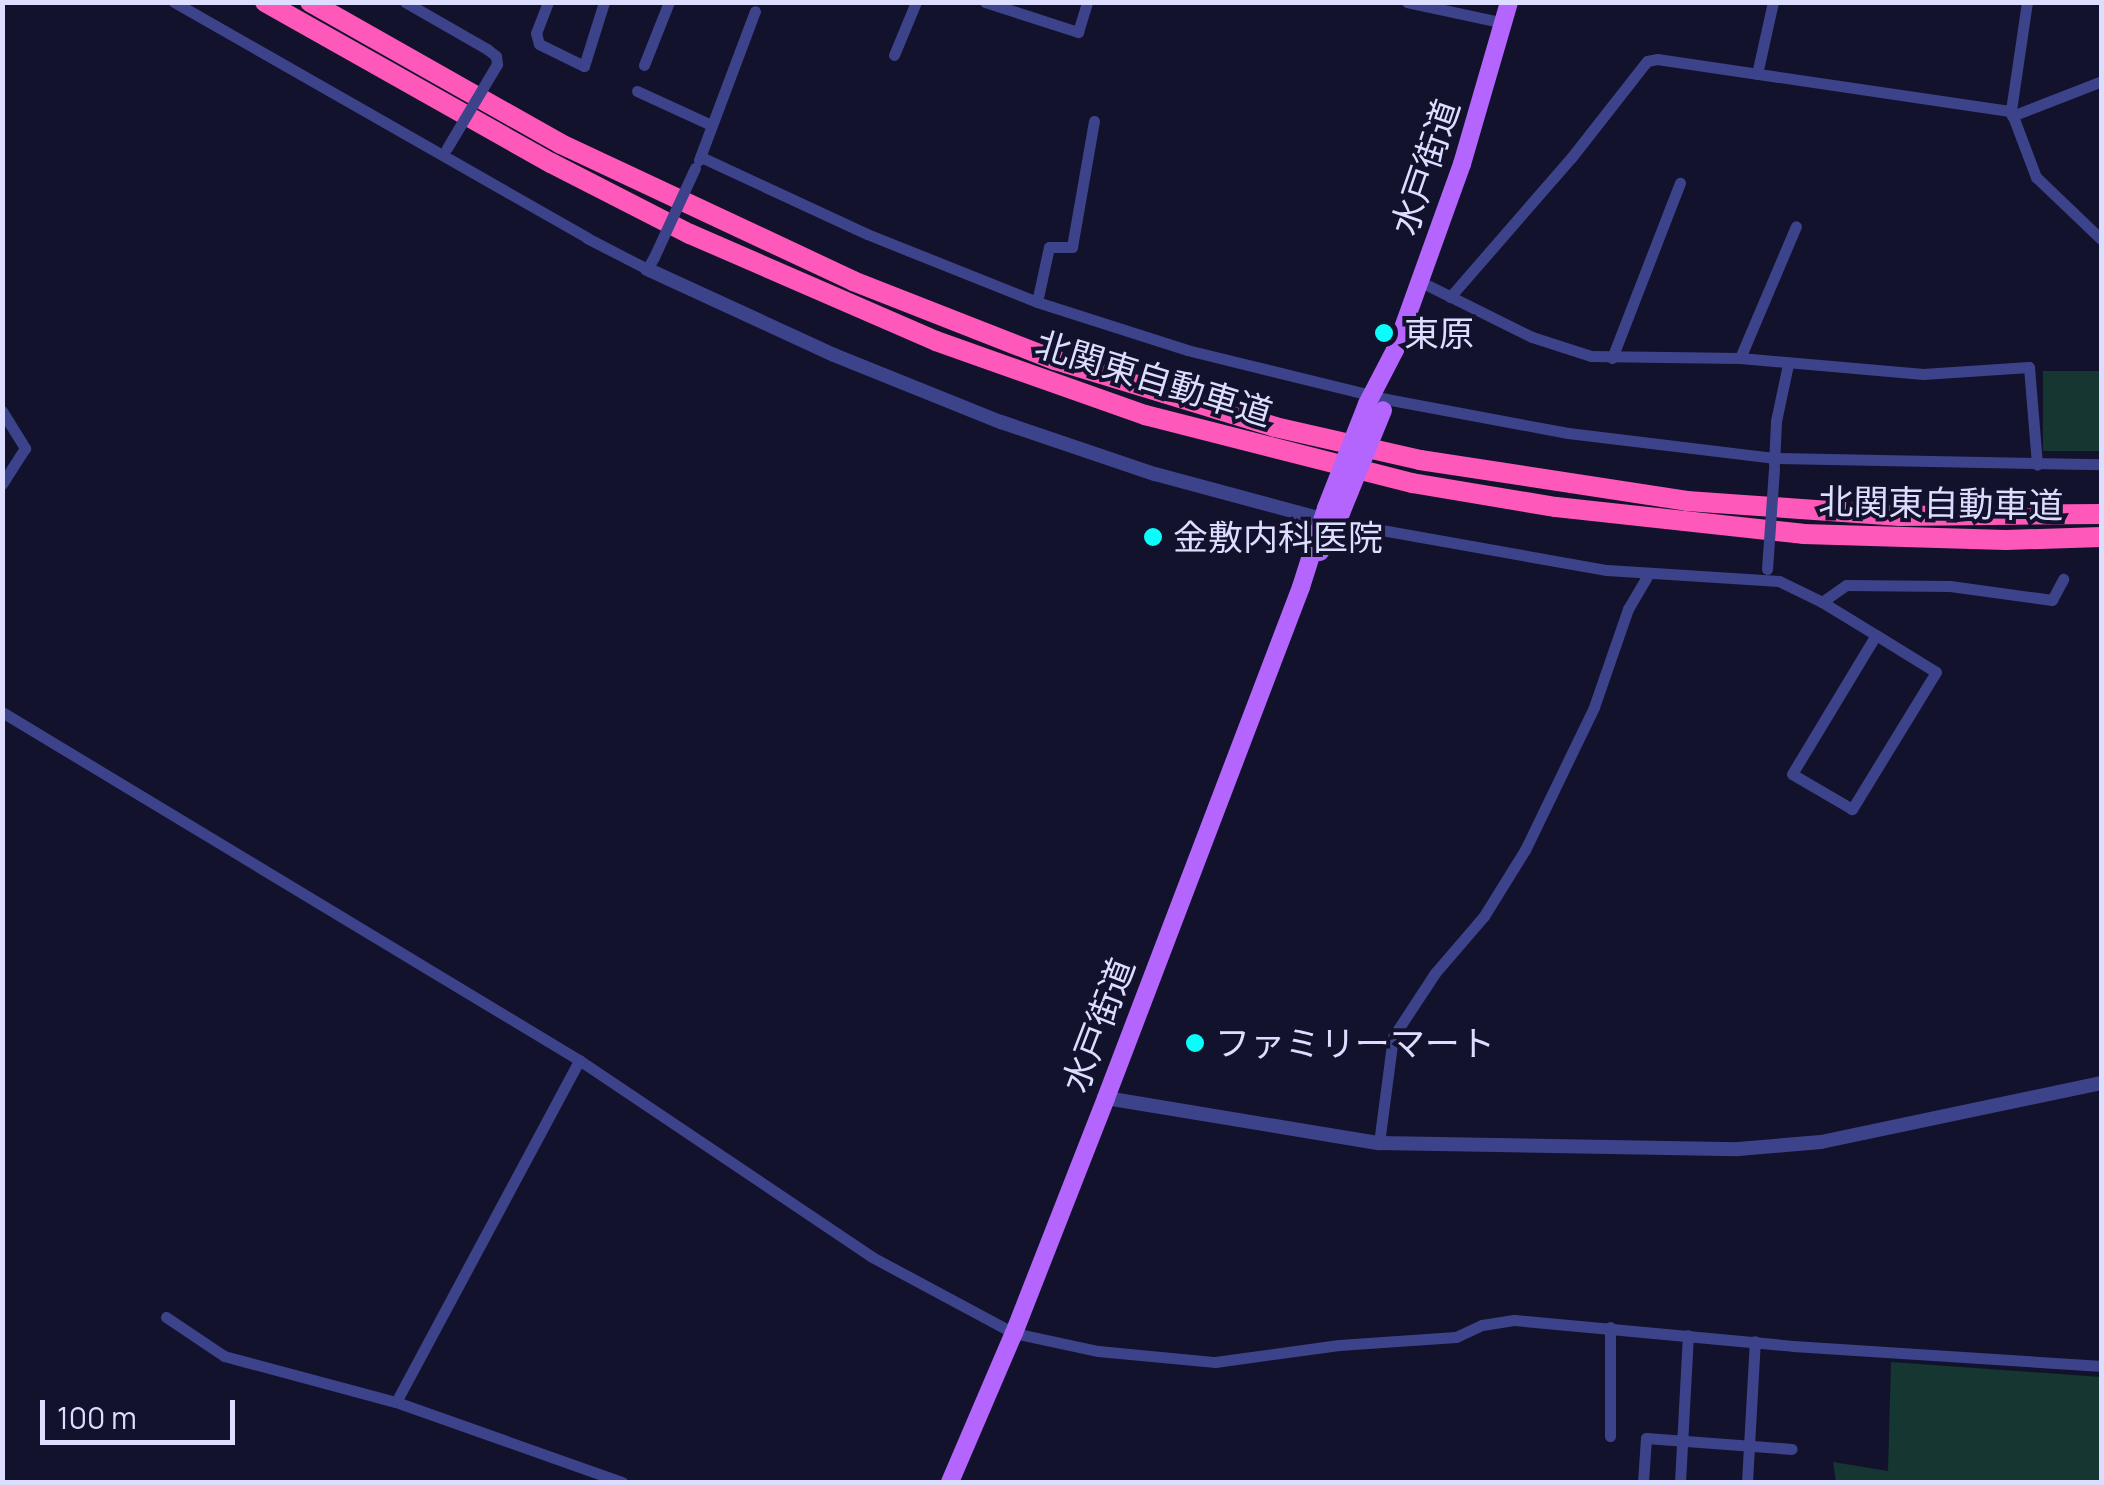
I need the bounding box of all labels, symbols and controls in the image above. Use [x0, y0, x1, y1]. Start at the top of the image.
street label: 水戸街道 [1382, 94, 1468, 240]
place label: 東原 [1404, 312, 1474, 354]
street label: 北関東自動車道 [1031, 322, 1277, 434]
marker: 東原 [1373, 322, 1395, 344]
street label: 北関東自動車道 [1818, 480, 2064, 526]
place label: 金敷内科医院 [1173, 516, 1383, 558]
marker: 金敷内科医院 [1142, 526, 1164, 548]
street label: 水戸街道 [1053, 952, 1143, 1098]
place label: ファミリーマート [1215, 1022, 1495, 1064]
marker: ファミリーマート [1184, 1032, 1206, 1054]
scale bar [45, 1380, 240, 1442]
text: 100 m [57, 1397, 137, 1438]

